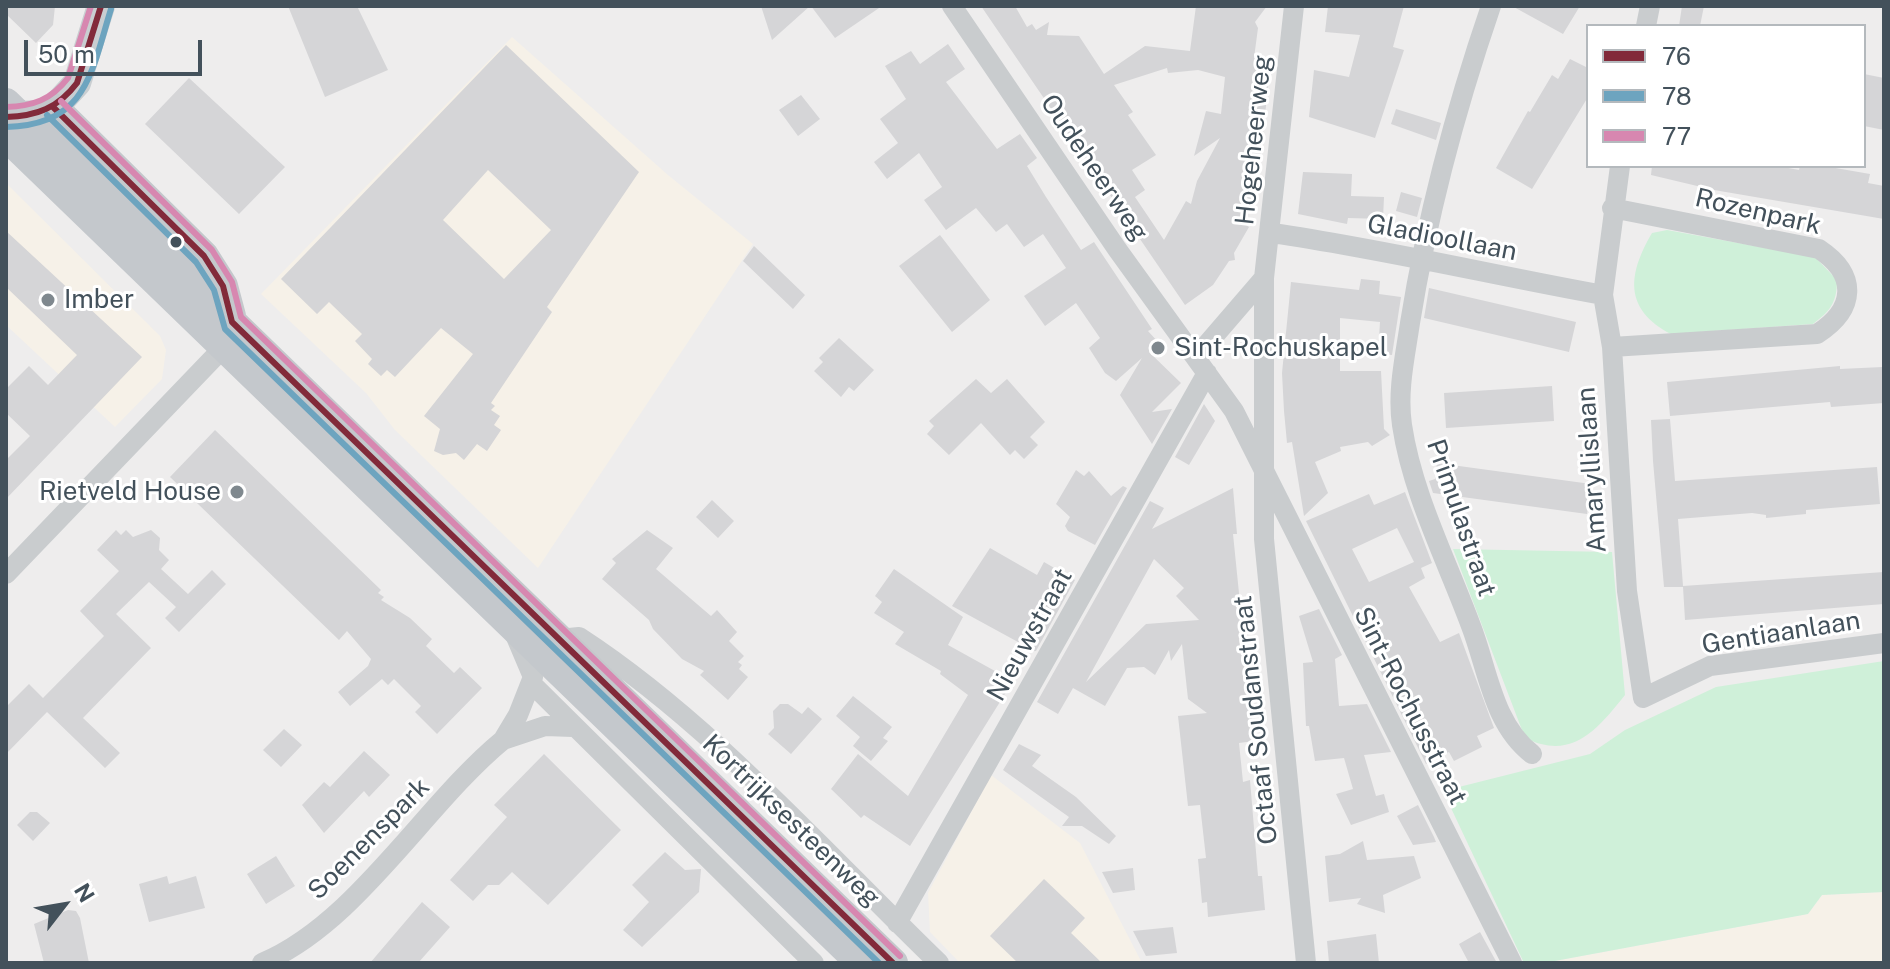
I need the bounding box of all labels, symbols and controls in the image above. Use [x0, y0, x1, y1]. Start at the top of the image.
scale bar [28, 24, 206, 74]
legend [1586, 24, 1866, 168]
text: 50 m [38, 40, 95, 68]
text: 76 [1662, 42, 1691, 70]
street label: Hogeheerweg [1230, 54, 1278, 226]
text: 78 [1662, 82, 1691, 110]
street label: Oudeheerweg [1033, 89, 1155, 247]
text: 77 [1662, 122, 1691, 150]
street label: Rozenpark [1692, 182, 1824, 242]
street label: Gladioollaan [1365, 208, 1519, 268]
unlabelled marker [168, 234, 184, 250]
place label: Imber [64, 284, 134, 316]
marker: Imber [39, 291, 57, 309]
place label: Sint-Rochuskapel [1174, 332, 1388, 364]
marker: Sint-Rochuskapel [1149, 339, 1167, 357]
street label: Amaryllislaan [1571, 386, 1613, 554]
street label: Primulastraat [1420, 435, 1502, 601]
place label: Rietveld House [39, 476, 221, 508]
marker: Rietveld House [228, 483, 246, 501]
street label: Nieuwstraat [981, 563, 1079, 707]
street label: Octaaf Soudanstraat [1227, 594, 1285, 846]
street label: Sint-Rochusstraat [1347, 602, 1473, 810]
street label: Gentiaanlaan [1700, 605, 1862, 661]
street label: Kortrijksesteenweg [696, 728, 886, 914]
street label: Soenenspark [302, 772, 436, 906]
north arrow [24, 865, 104, 945]
text: N [69, 879, 100, 907]

